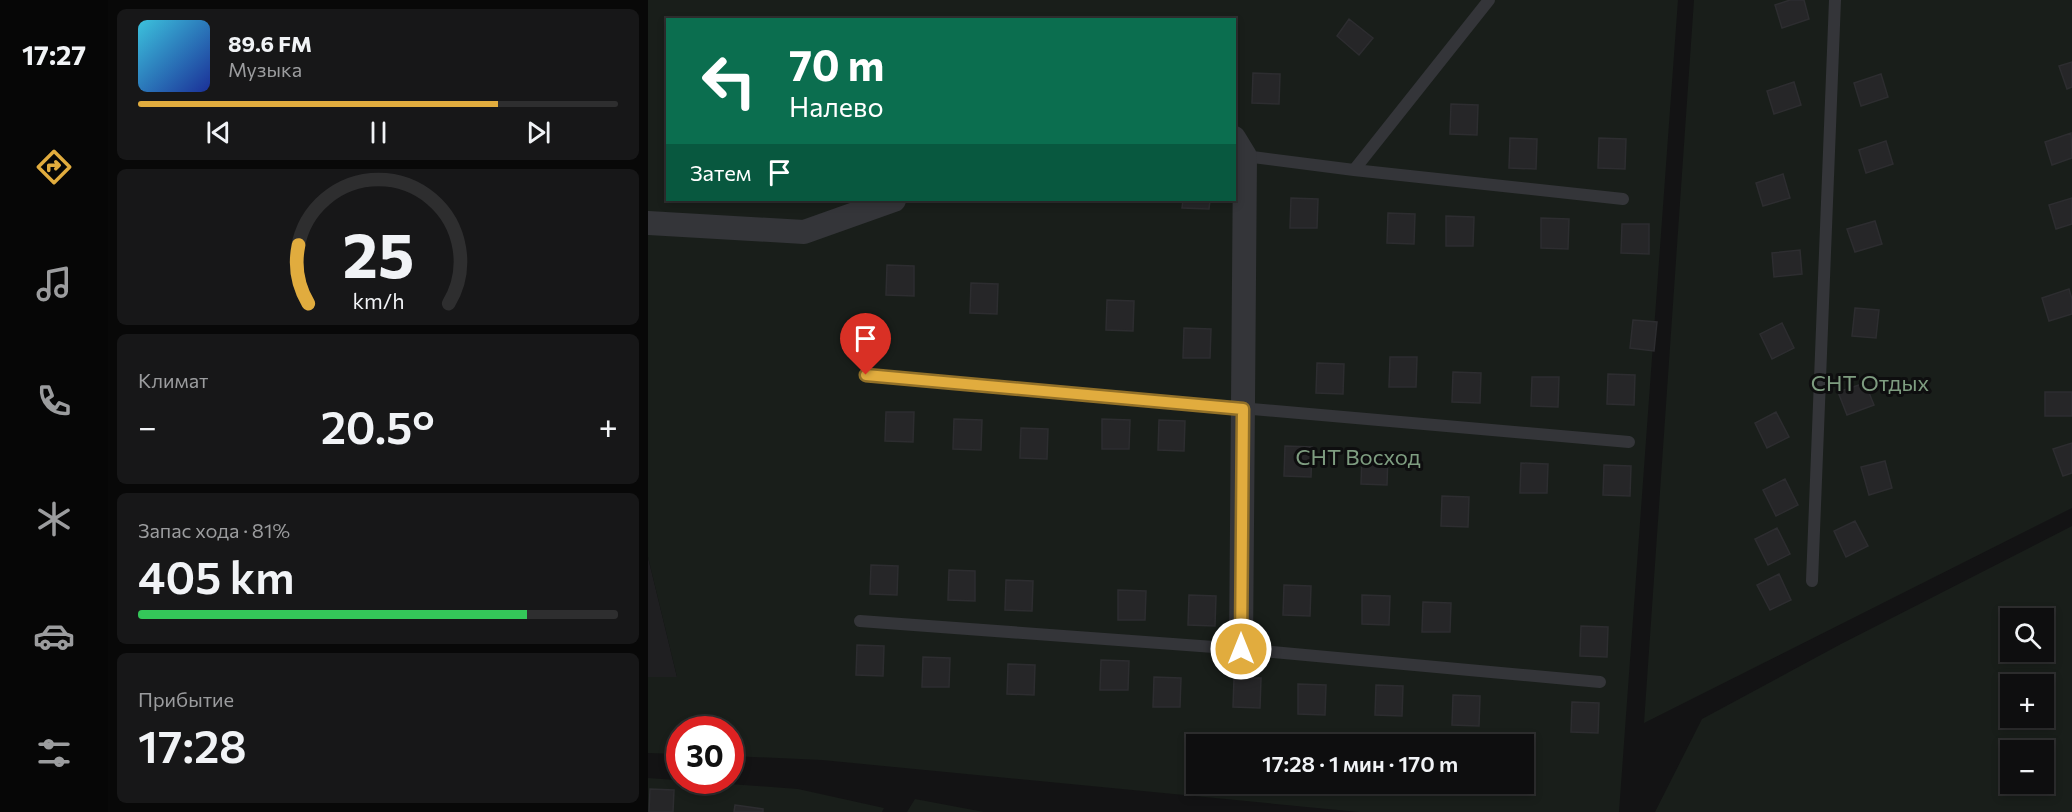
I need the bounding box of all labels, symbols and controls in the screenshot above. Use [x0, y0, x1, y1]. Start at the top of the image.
text: 89.6 FM [228, 30, 312, 57]
text: 17:27 [22, 38, 86, 71]
text: 70 m [789, 38, 884, 90]
icon: left [690, 42, 768, 120]
text: Музыка [228, 57, 302, 81]
text: Налево [789, 90, 884, 123]
icon: previous [202, 116, 235, 149]
icon: pause [362, 116, 395, 149]
icon: next [522, 116, 555, 149]
icon: directions [33, 146, 75, 188]
icon: arrive [763, 156, 796, 189]
text: Затем [690, 159, 751, 186]
text: 25 [342, 215, 414, 291]
icon: music [33, 263, 75, 305]
text: km/h [352, 287, 404, 313]
pin [840, 313, 891, 375]
icon: arrive [849, 322, 882, 355]
text: Климат [138, 368, 208, 392]
park label: СНТ Отдых [1811, 369, 1929, 396]
icon: phone [33, 380, 75, 422]
text: 20.5° [321, 398, 435, 453]
text: − [138, 405, 157, 446]
text: + [599, 405, 618, 446]
park label: СНТ Восход [1295, 443, 1421, 470]
icon: climate [33, 498, 75, 540]
text: Запас хода · 81% [138, 518, 290, 542]
text: 405 km [138, 548, 294, 603]
map controls [2000, 608, 2054, 794]
button: search [2000, 608, 2054, 662]
icon: car [33, 615, 75, 657]
position arrow [1209, 617, 1273, 681]
button: + [2000, 674, 2054, 728]
text: Прибытие [138, 687, 234, 711]
speed limit sign: 30 [666, 716, 744, 794]
text: 17:28 [138, 717, 247, 772]
icon: filters [33, 732, 75, 774]
button: − [2000, 740, 2054, 794]
text: 17:28 · 1 мин · 170 m [1262, 750, 1458, 777]

